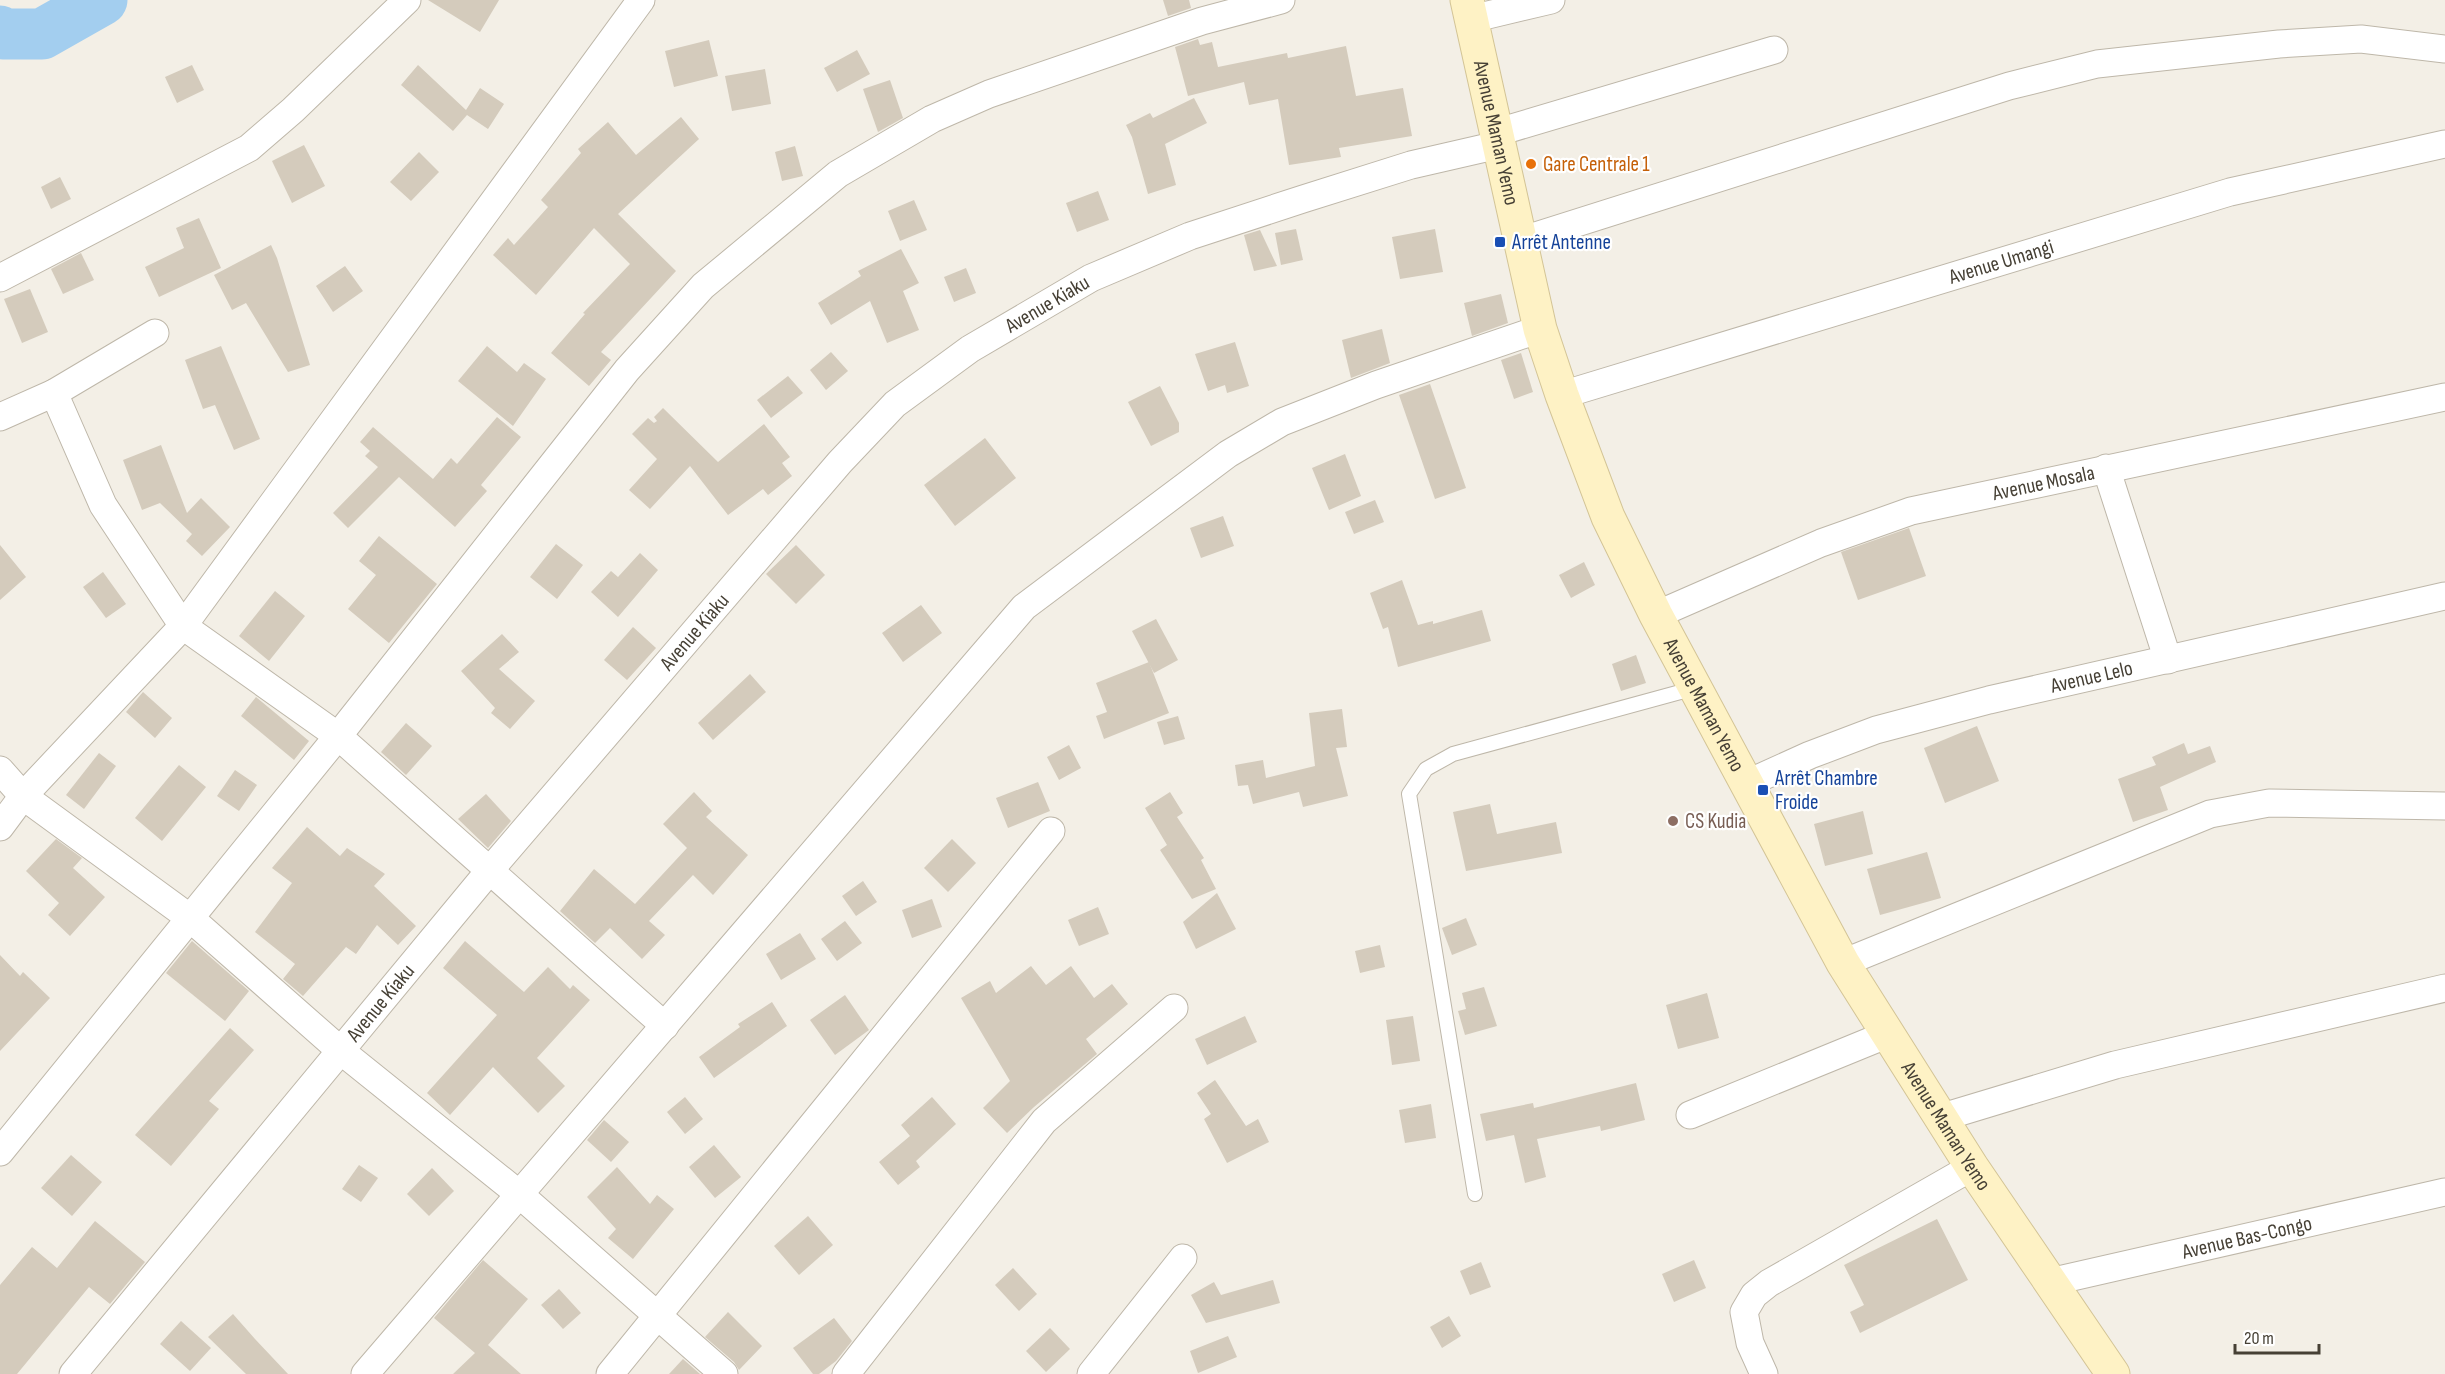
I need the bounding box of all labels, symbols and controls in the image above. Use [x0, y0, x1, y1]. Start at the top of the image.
street label: Avenue Maman Yemo [1468, 57, 1525, 208]
place label: Gare Centrale 1 [1543, 152, 1650, 177]
marker: Gare Centrale 1 [1524, 157, 1538, 171]
place label: Arrêt Antenne [1511, 230, 1611, 255]
street label: Avenue Umangi [1945, 234, 2056, 289]
marker: Arrêt Antenne [1493, 235, 1507, 249]
street label: Avenue Kiaku [1000, 269, 1094, 339]
street label: Avenue Mosala [1989, 460, 2097, 506]
street label: Avenue Kiaku [654, 588, 734, 676]
street label: Avenue Maman Yemo [1658, 633, 1750, 776]
street label: Avenue Lelo [2047, 655, 2135, 698]
place label: Arrêt Chambre Froide [1774, 766, 1878, 815]
marker: Arrêt Chambre Froide [1756, 783, 1770, 797]
place label: CS Kudia [1685, 809, 1746, 834]
marker: CS Kudia [1666, 814, 1680, 828]
street label: Avenue Kiaku [340, 959, 420, 1047]
street label: Avenue Maman Yemo [1896, 1056, 1997, 1195]
street label: Avenue Bas-Congo [2179, 1210, 2314, 1264]
scale bar [2235, 1317, 2319, 1355]
text: 20 m [2244, 1328, 2274, 1349]

